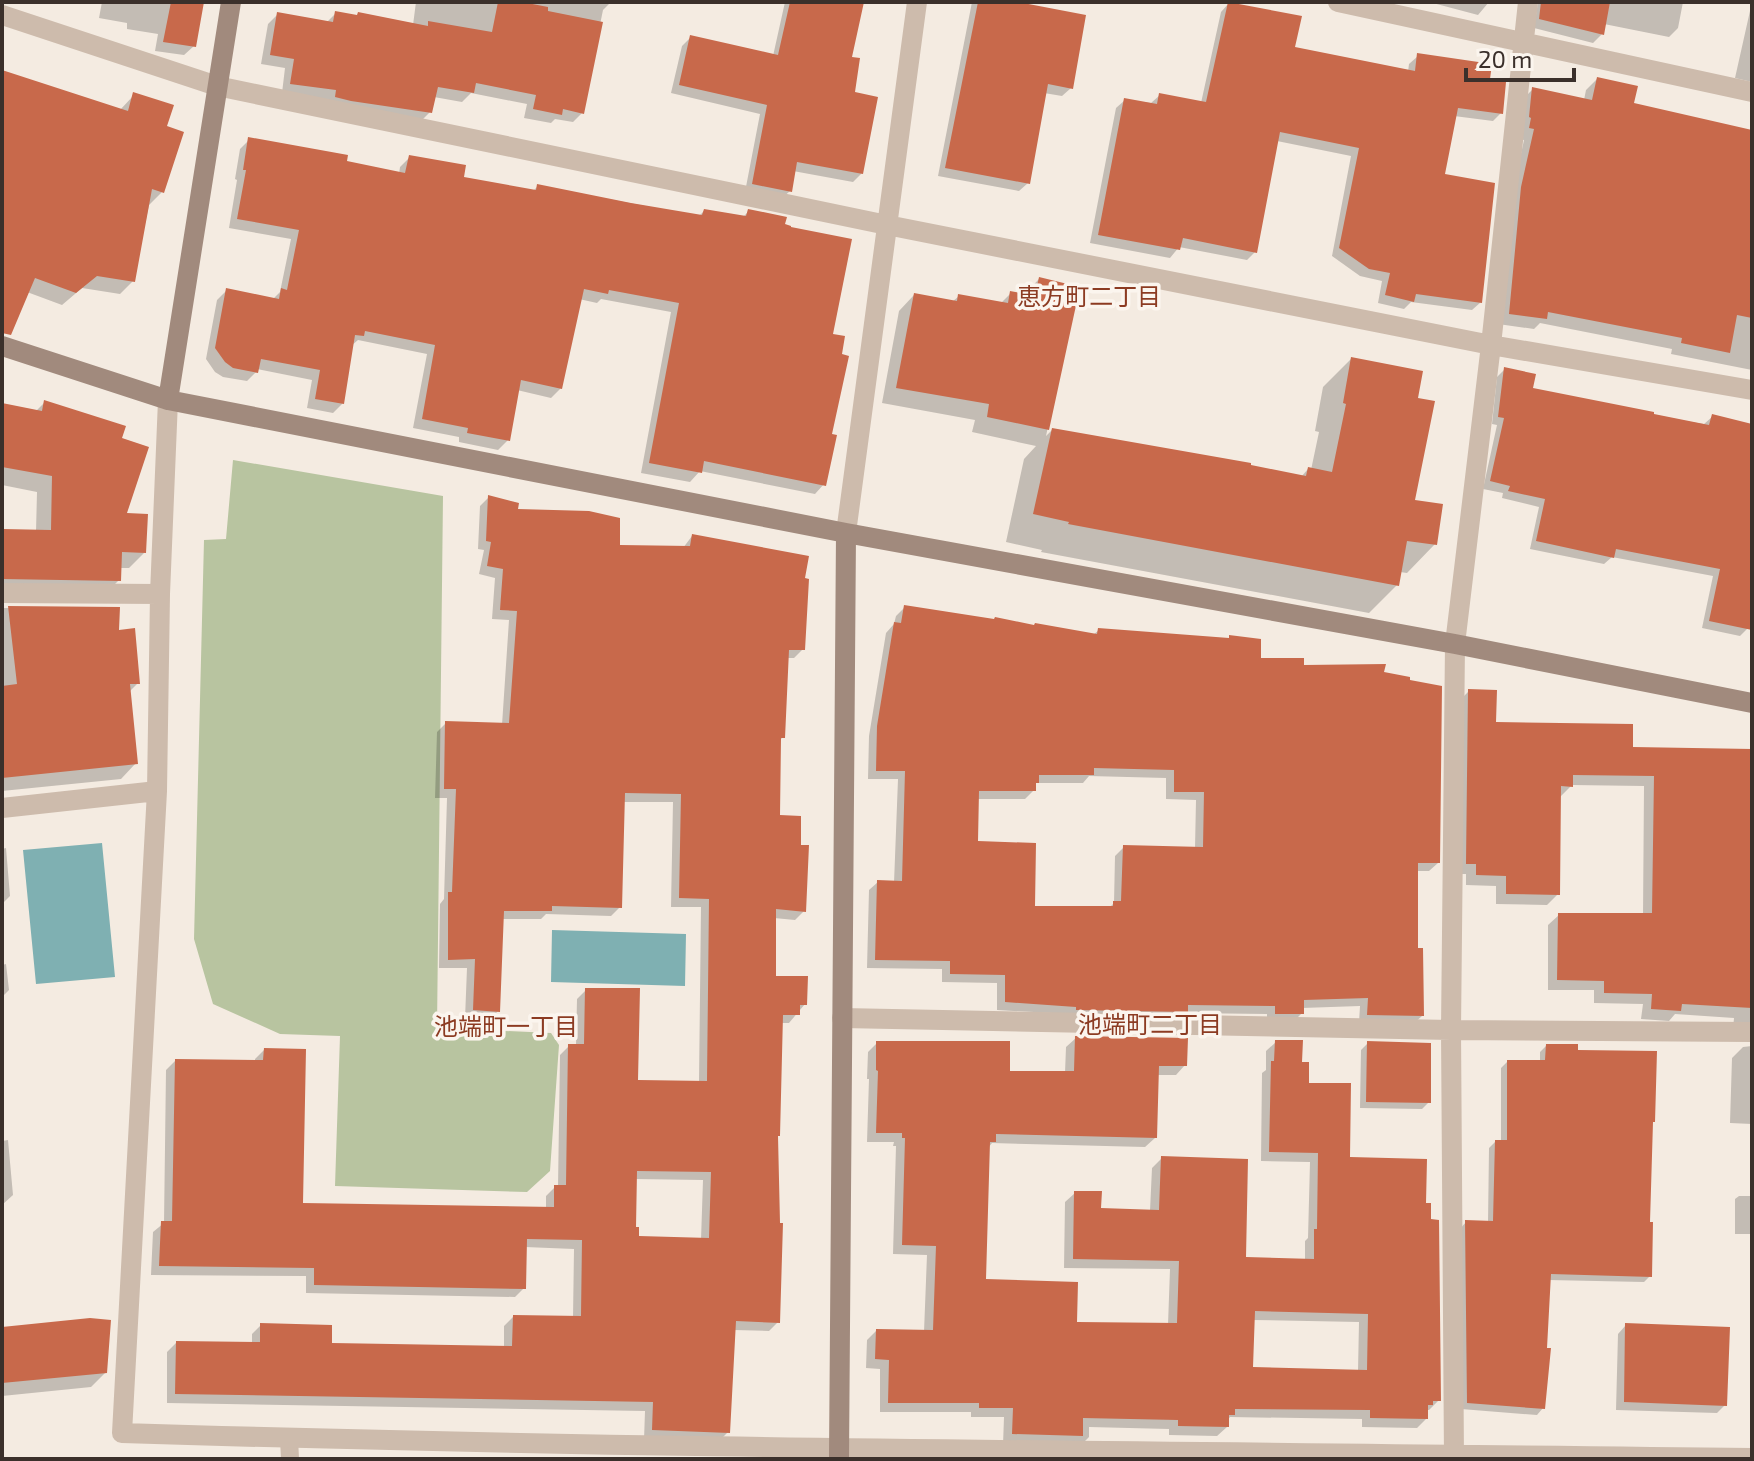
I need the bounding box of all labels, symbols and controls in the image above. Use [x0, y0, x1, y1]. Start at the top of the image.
scale bar [1466, 32, 1574, 82]
text: 20 m [1478, 44, 1532, 73]
district label: 恵方町二丁目 [1017, 281, 1161, 310]
district label: 池端町二丁目 [1078, 1009, 1222, 1038]
district label: 池端町一丁目 [434, 1011, 578, 1040]

